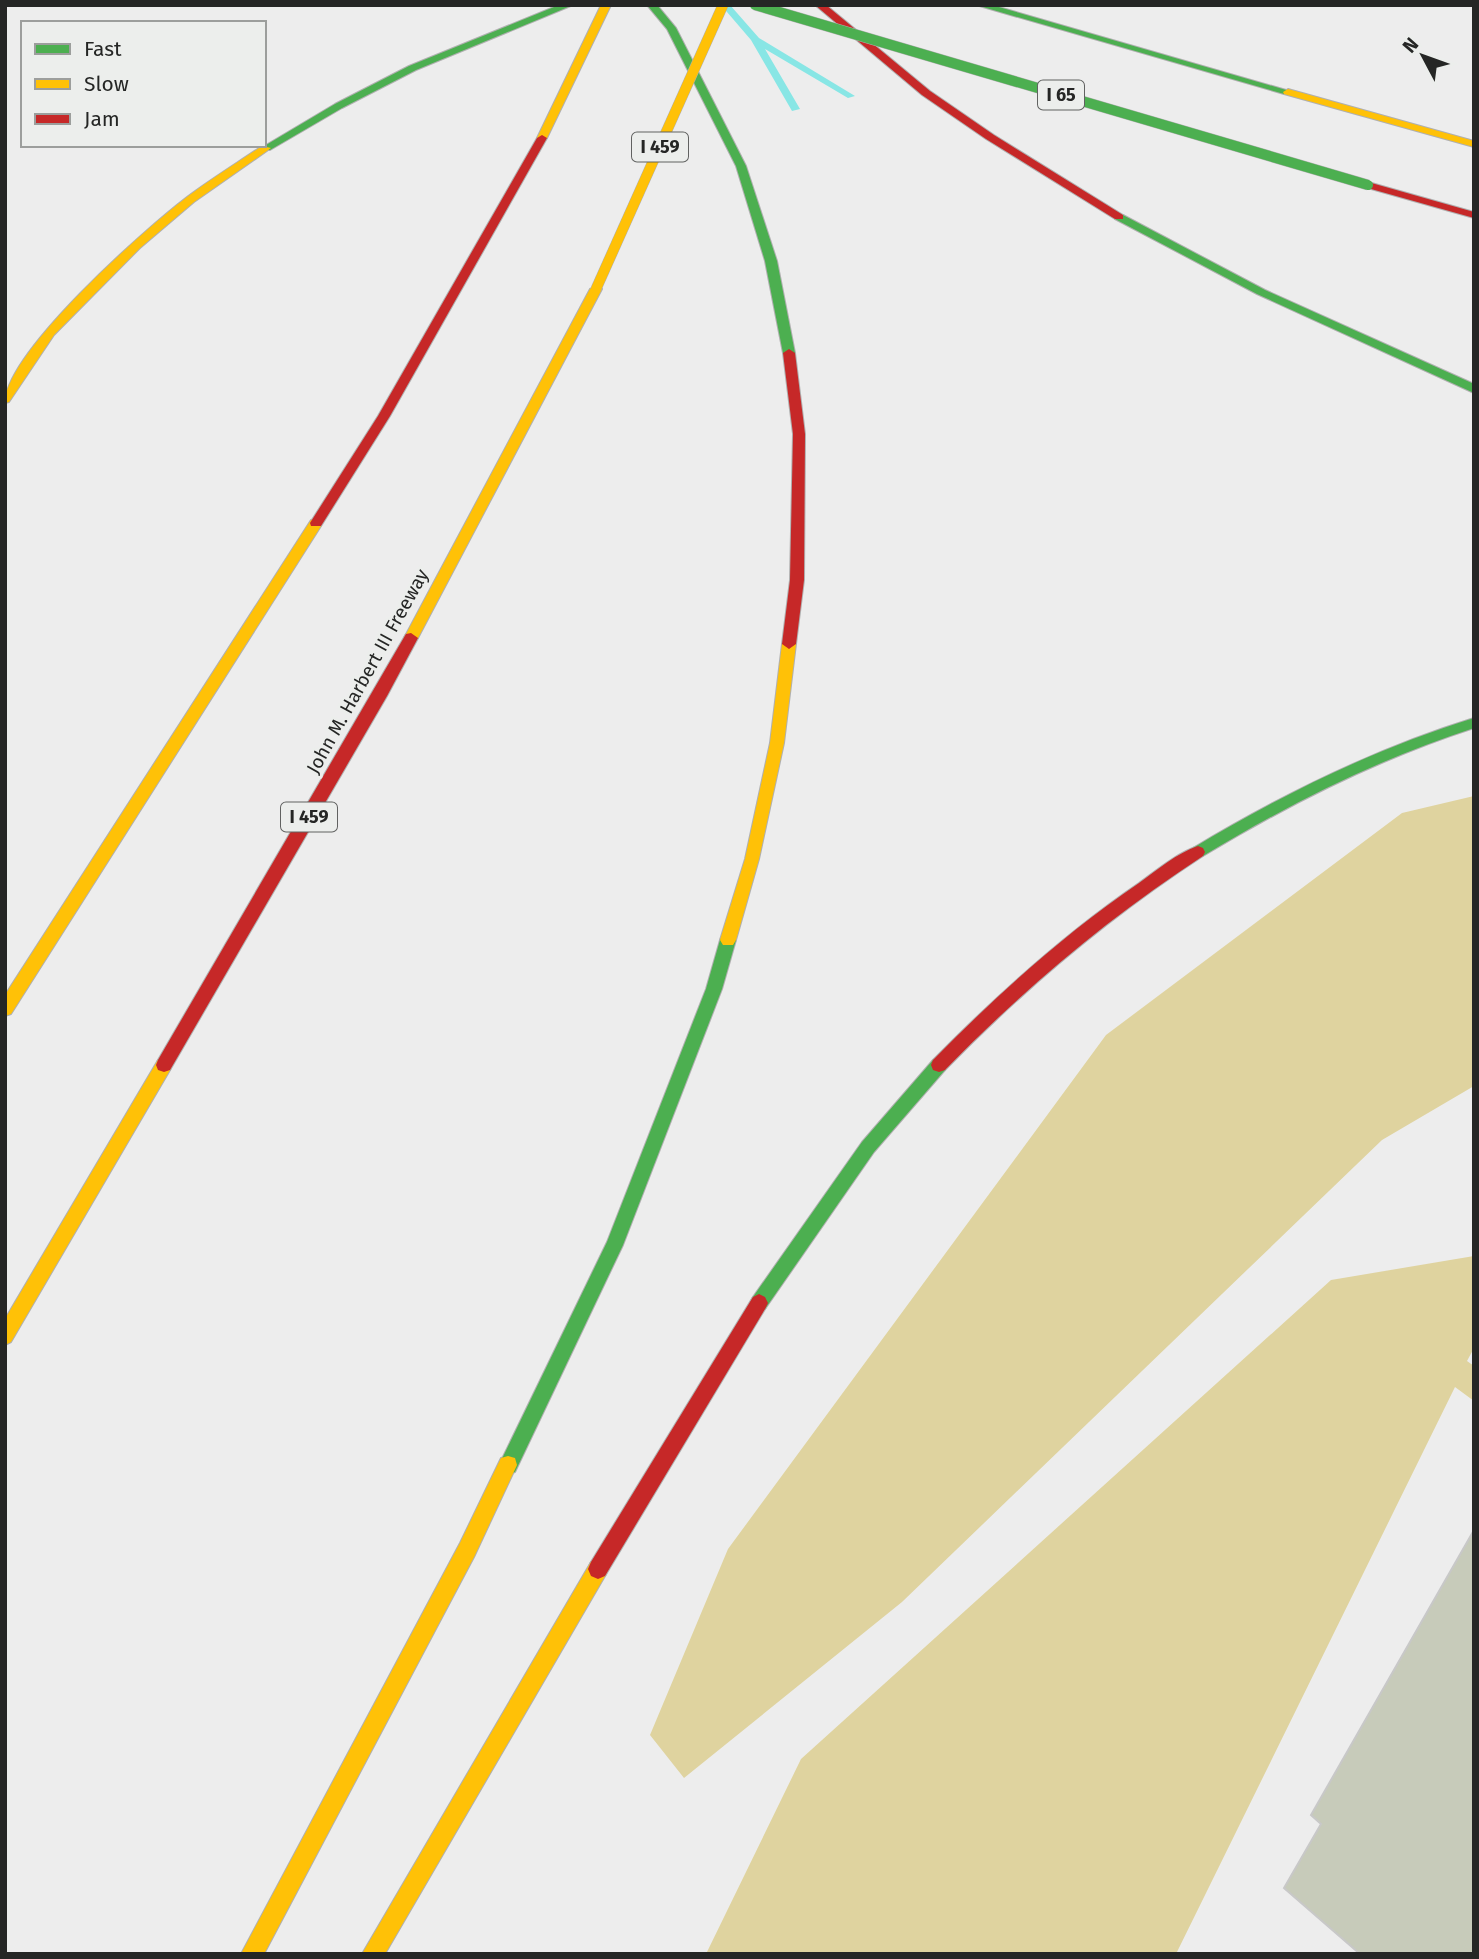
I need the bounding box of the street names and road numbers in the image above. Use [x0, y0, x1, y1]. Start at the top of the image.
road number: I 65 [1038, 80, 1084, 110]
road number: I 459 [632, 132, 688, 162]
street label: John M. Harbert III Freeway [301, 564, 434, 778]
road number: I 459 [281, 802, 337, 832]

